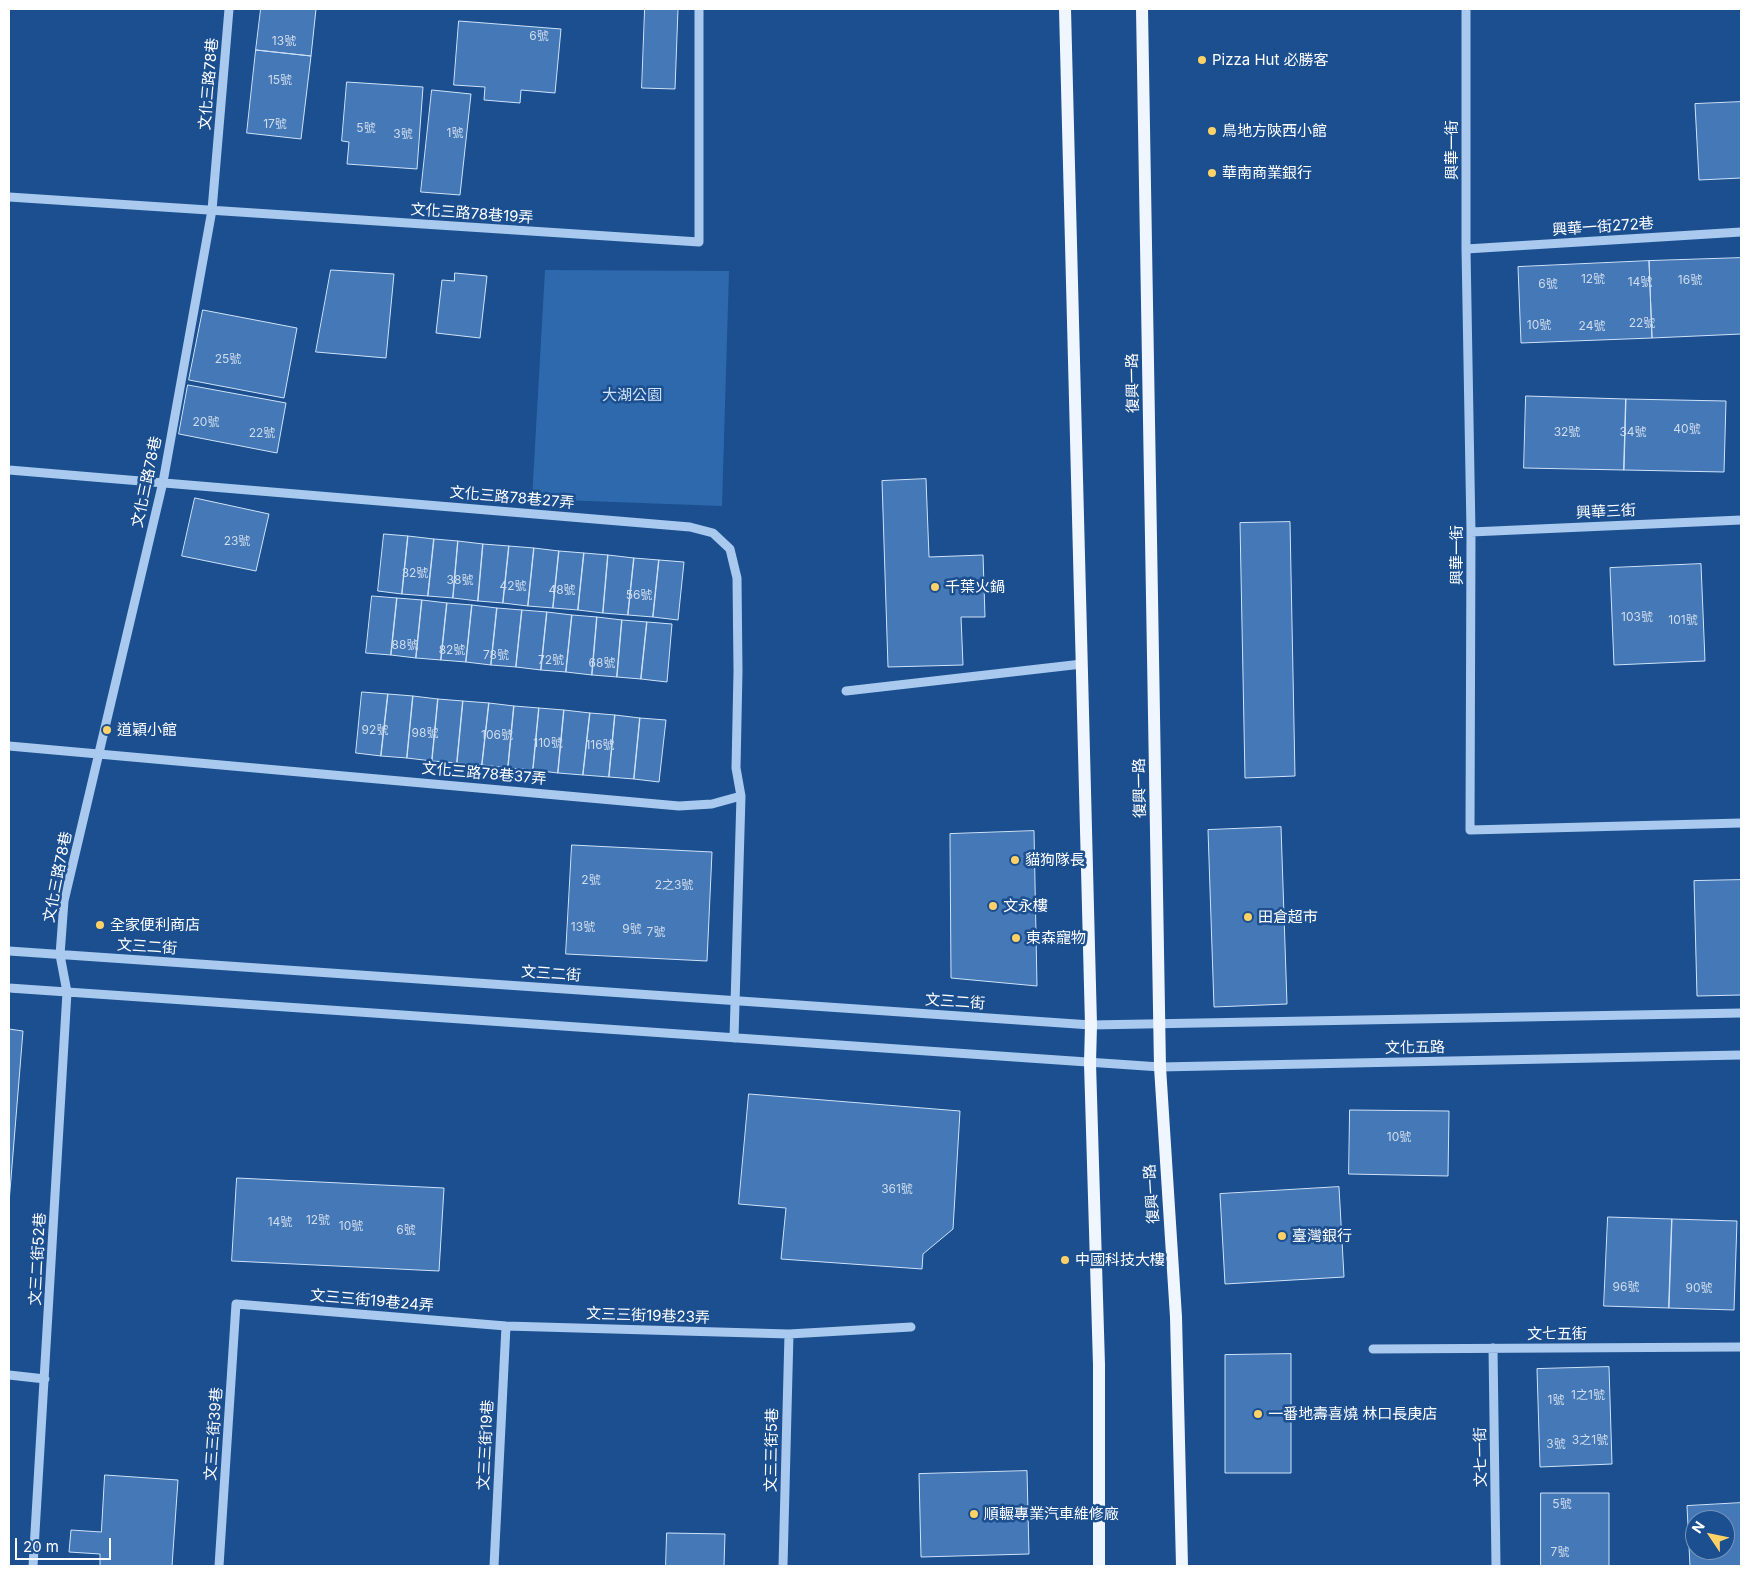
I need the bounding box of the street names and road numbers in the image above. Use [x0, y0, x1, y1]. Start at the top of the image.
street label: 文化三路78巷 [196, 37, 222, 131]
street label: 興華一街 [1443, 120, 1461, 180]
street label: 文化三路78巷19弄 [410, 201, 534, 227]
street label: 興華一街272巷 [1552, 214, 1654, 240]
street label: 復興一路 [1123, 353, 1143, 413]
street label: 文化三路78巷 [129, 435, 165, 529]
street label: 文化三路78巷27弄 [449, 484, 575, 512]
street label: 興華三街 [1576, 501, 1636, 523]
street label: 興華一街 [1448, 525, 1466, 585]
street label: 復興一路 [1130, 758, 1150, 818]
street label: 文化三路78巷37弄 [421, 760, 547, 788]
street label: 文化三路78巷 [40, 830, 76, 924]
street label: 文三二街 [116, 936, 178, 958]
street label: 文三二街 [520, 963, 582, 985]
street label: 文三二街 [924, 991, 986, 1013]
street label: 文化五路 [1385, 1038, 1445, 1058]
street label: 復興一路 [1141, 1163, 1163, 1225]
street label: 文三二街52巷 [27, 1212, 49, 1306]
street label: 文三三街19巷24弄 [309, 1287, 435, 1315]
street label: 文三三街19巷23弄 [586, 1305, 710, 1327]
street label: 文七五街 [1527, 1325, 1587, 1343]
street label: 文三三街39巷 [202, 1387, 226, 1481]
street label: 文三三街19巷 [475, 1399, 497, 1491]
street label: 文三三街5巷 [762, 1408, 782, 1492]
street label: 文七一街 [1471, 1427, 1491, 1487]

